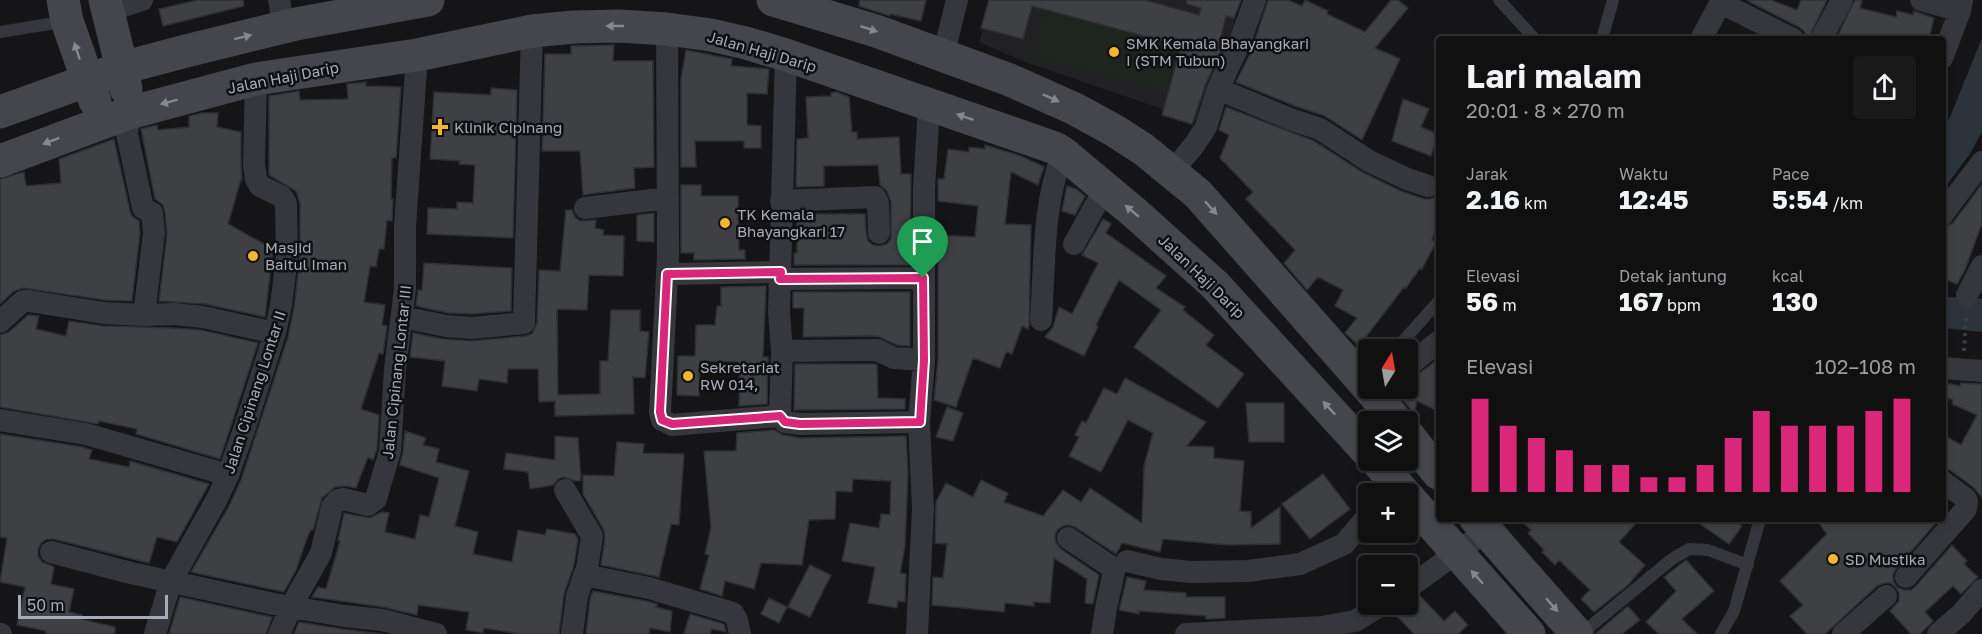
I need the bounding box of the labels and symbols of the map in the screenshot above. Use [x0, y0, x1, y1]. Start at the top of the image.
one-way arrow [606, 22, 625, 31]
one-way arrow [860, 25, 878, 34]
street label: Jalan Haji Darip [705, 27, 819, 75]
one-way arrow [233, 32, 252, 42]
place label: SMK Kemala Bhayangkari I (STM Tubun) [1126, 34, 1309, 69]
one-way arrow [72, 42, 81, 60]
marker: SMK Kemala Bhayangkari I (STM Tubun) [1107, 45, 1121, 59]
street label: Jalan Haji Darip [226, 57, 340, 97]
one-way arrow [1043, 94, 1060, 103]
one-way arrow [159, 98, 178, 108]
one-way arrow [956, 112, 974, 122]
marker: Klinik Cipinang [431, 118, 449, 136]
place label: Klinik Cipinang [454, 118, 562, 136]
one-way arrow [42, 137, 60, 146]
one-way arrow [1204, 200, 1217, 215]
place label: TK Kemala Bhayangkari 17 [737, 205, 845, 240]
one-way arrow [1125, 205, 1140, 218]
marker: TK Kemala Bhayangkari 17 [718, 216, 732, 230]
pin [897, 216, 948, 278]
street label: Jalan Haji Darip [1155, 230, 1249, 322]
place label: Masjid Baitul Iman [265, 238, 347, 273]
marker: Masjid Baitul Iman [246, 249, 260, 263]
street label: Jalan Cipinang Lontar III [378, 284, 414, 460]
street label: Jalan Cipinang Lontar II [219, 308, 289, 476]
north arrow [1358, 339, 1418, 399]
place label: Sekretariat RW 014, [700, 358, 780, 393]
marker: Sekretariat RW 014, [681, 369, 695, 383]
one-way arrow [1322, 401, 1336, 416]
place label: SD Mustika [1845, 550, 1926, 568]
marker: SD Mustika [1826, 552, 1840, 566]
one-way arrow [1471, 570, 1484, 585]
scale bar [18, 592, 168, 620]
one-way arrow [1545, 597, 1558, 612]

